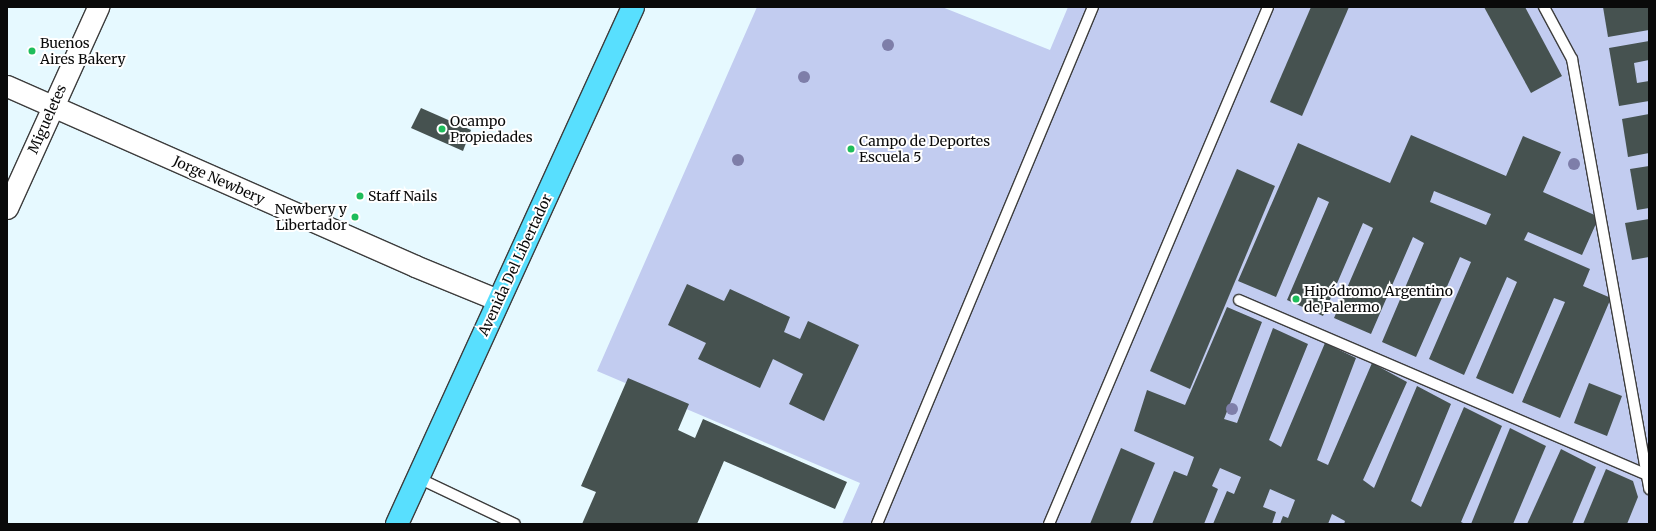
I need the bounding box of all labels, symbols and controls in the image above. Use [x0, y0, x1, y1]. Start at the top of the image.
place label: Buenos Aires Bakery [40, 35, 126, 68]
marker: Buenos Aires Bakery [27, 46, 37, 56]
street label: Migueletes [24, 82, 70, 156]
place label: Ocampo Propiedades [450, 113, 533, 146]
marker: Ocampo Propiedades [437, 124, 447, 134]
place label: Campo de Deportes Escuela 5 [859, 133, 990, 166]
marker: Campo de Deportes Escuela 5 [846, 144, 856, 154]
street label: Jorge Newbery [171, 152, 267, 208]
place label: Staff Nails [368, 188, 437, 204]
marker: Staff Nails [355, 191, 365, 201]
street label: Avenida Del Libertador [475, 191, 555, 339]
place label: Newbery y Libertador [275, 201, 347, 234]
marker: Newbery y Libertador [350, 212, 360, 222]
place label: Hipódromo Argentino de Palermo [1304, 283, 1453, 316]
marker: Hipódromo Argentino de Palermo [1291, 294, 1301, 304]

